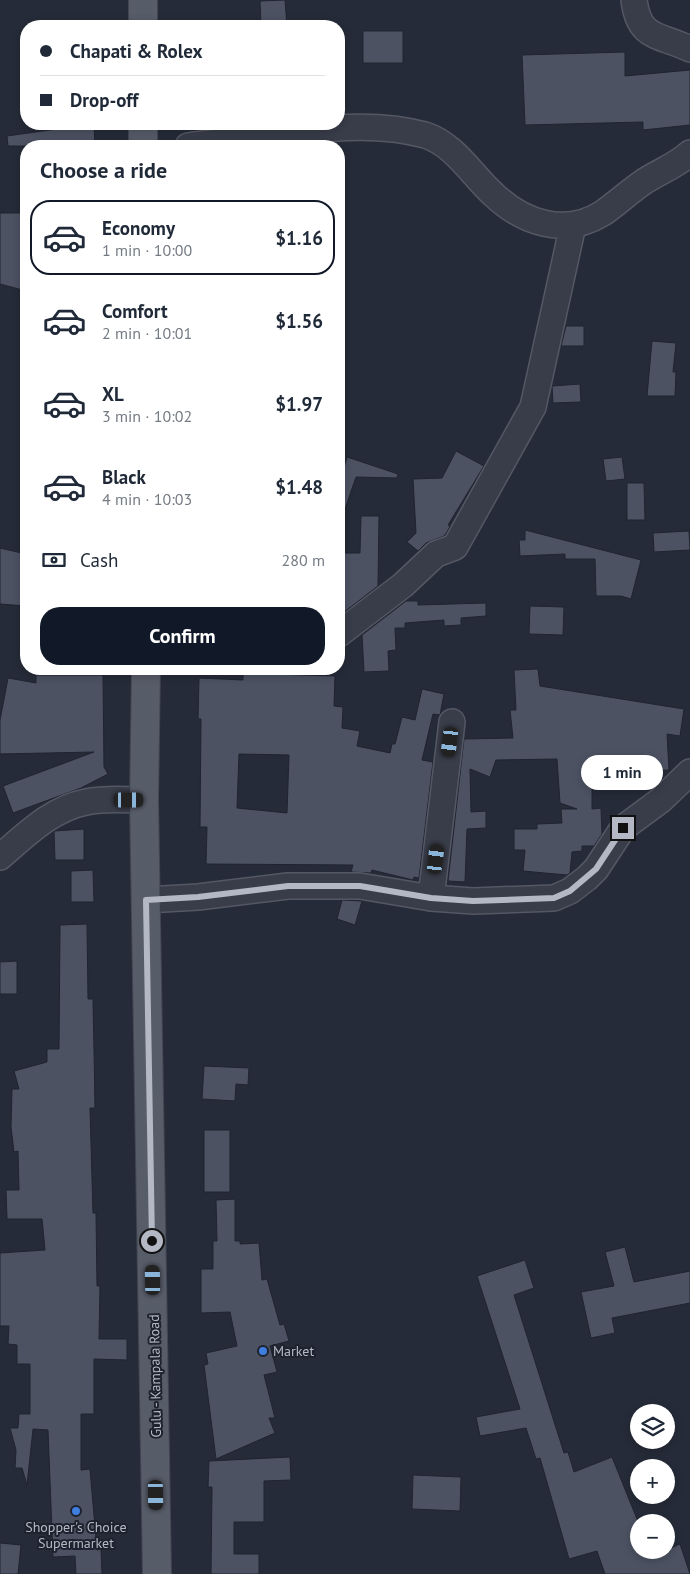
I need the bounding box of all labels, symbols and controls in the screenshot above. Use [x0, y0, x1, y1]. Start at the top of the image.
text: Chapati & Rolex [70, 39, 202, 63]
text: Drop-off [70, 88, 138, 112]
text: Choose a ride [40, 156, 167, 184]
icon: car [42, 215, 87, 260]
text: Economy [102, 216, 175, 240]
text: $1.16 [275, 226, 323, 250]
text: 1 min · 10:00 [102, 240, 192, 260]
icon: car [42, 298, 87, 343]
text: Comfort [102, 299, 168, 323]
text: $1.56 [275, 309, 323, 333]
text: 2 min · 10:01 [102, 323, 192, 343]
icon: car [42, 381, 87, 426]
text: XL [102, 382, 124, 406]
text: $1.97 [275, 392, 323, 416]
text: 3 min · 10:02 [102, 406, 192, 426]
icon: car [42, 464, 87, 509]
text: Black [102, 465, 146, 489]
text: $1.48 [275, 475, 323, 499]
text: 4 min · 10:03 [102, 489, 192, 509]
icon: cash [40, 546, 68, 574]
text: Cash [80, 548, 118, 572]
text: 280 m [282, 550, 325, 570]
button: Confirm [40, 607, 325, 665]
car [440, 726, 459, 758]
callout: 1 min [582, 756, 664, 790]
text: 1 min [602, 762, 642, 782]
car [114, 793, 144, 808]
route end [612, 817, 634, 839]
car [426, 843, 445, 875]
route start [141, 1230, 163, 1252]
car [145, 1265, 160, 1295]
street label: Gulu - Kampala Road [145, 1314, 165, 1438]
place label: Market [273, 1342, 314, 1360]
marker: Market [257, 1345, 269, 1357]
map controls [630, 1404, 675, 1559]
button: layers [630, 1404, 675, 1449]
button: + [630, 1459, 675, 1504]
car [148, 1480, 163, 1510]
marker: Shopper's Choice Supermarket [70, 1505, 82, 1517]
button: − [630, 1514, 675, 1559]
place label: Shopper's Choice Supermarket [25, 1518, 127, 1552]

